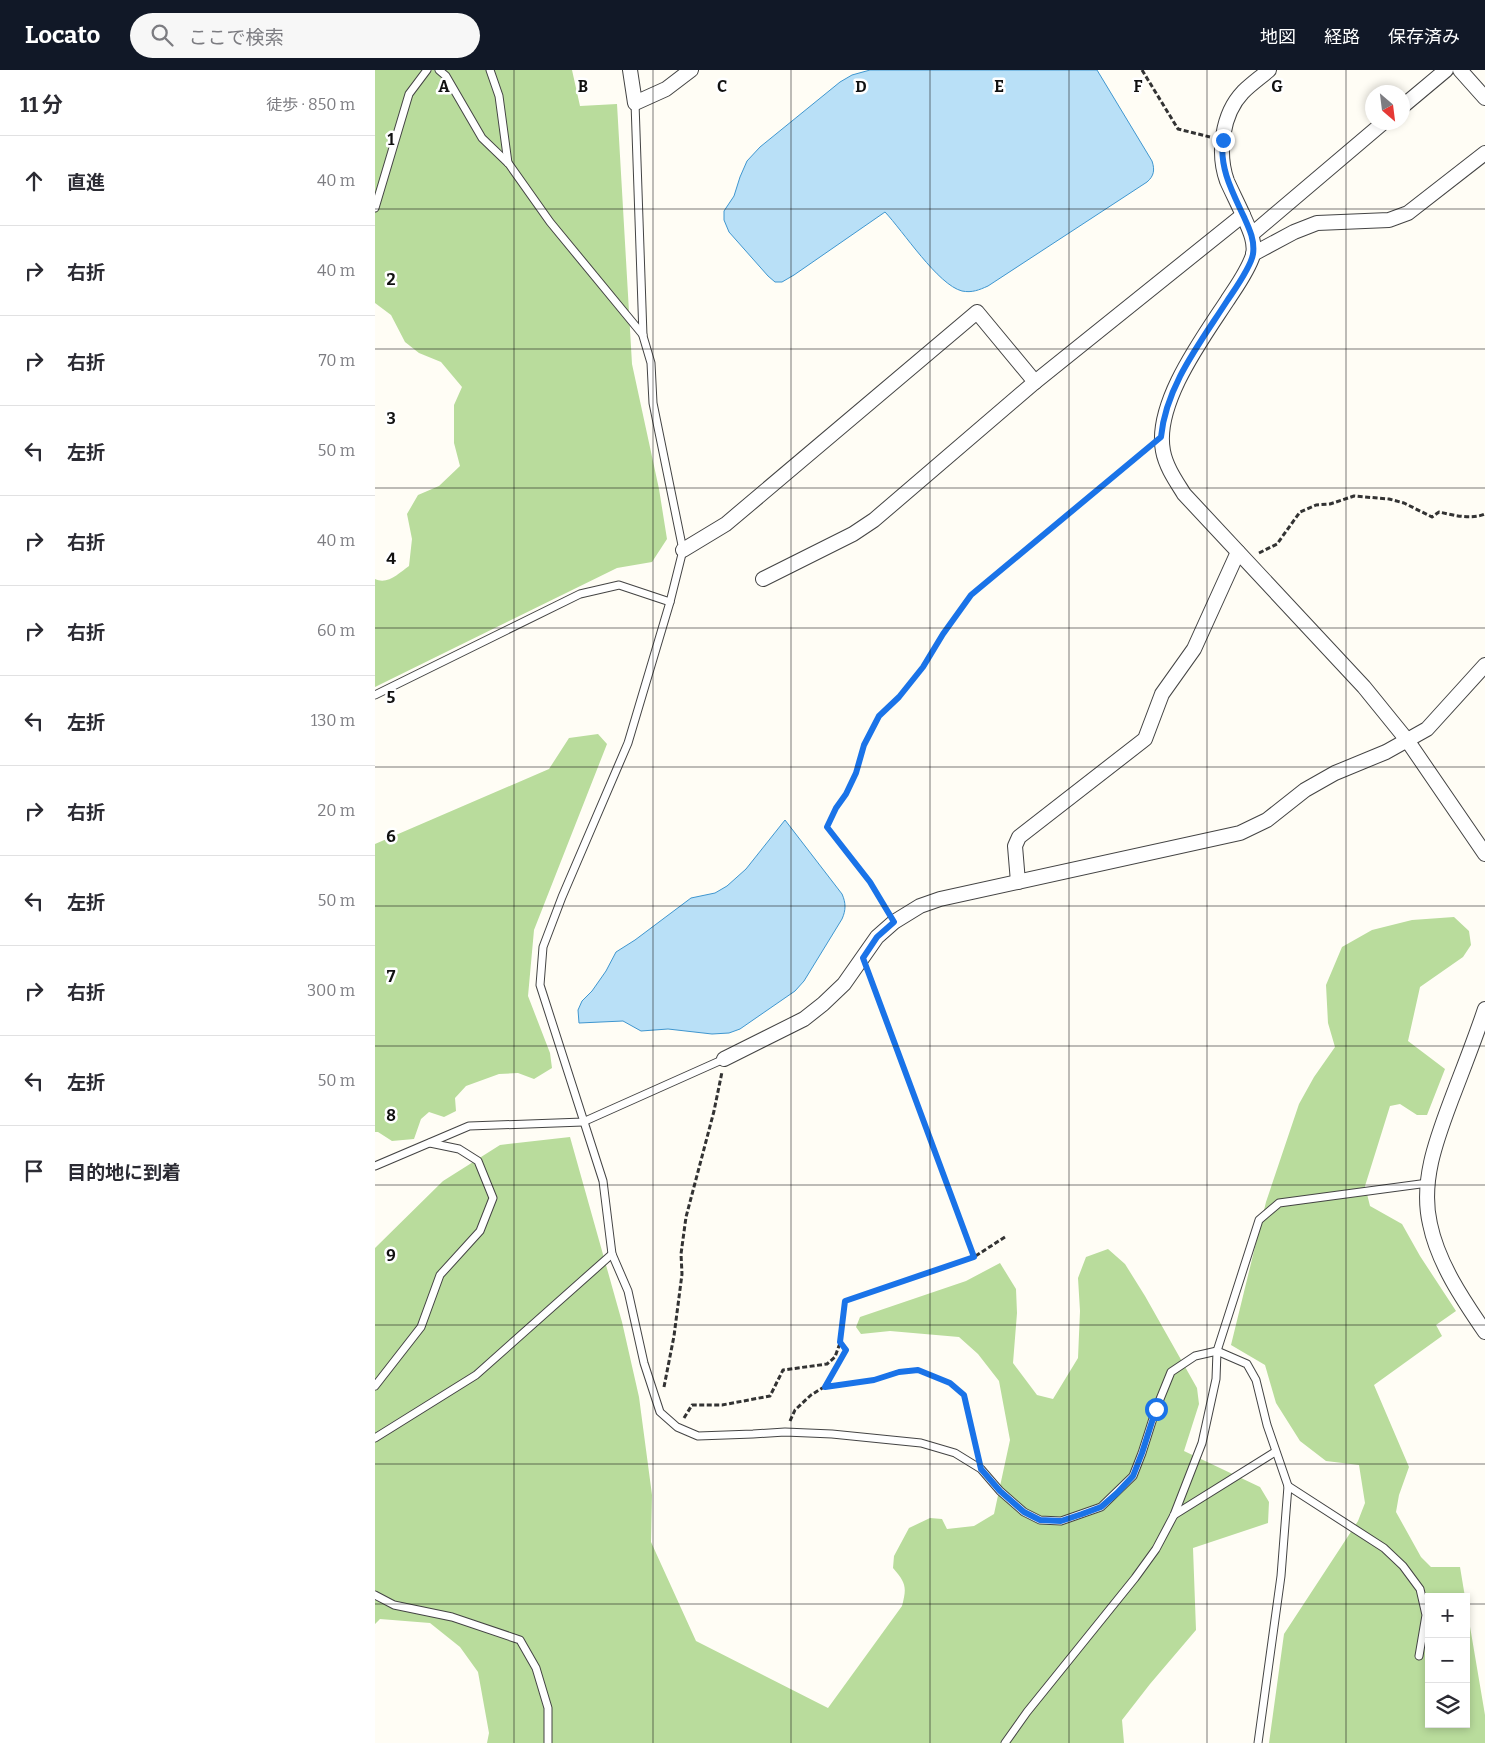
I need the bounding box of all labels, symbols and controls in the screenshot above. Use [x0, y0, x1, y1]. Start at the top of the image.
search box [130, 13, 480, 58]
text: Locato [25, 21, 100, 49]
icon: search [148, 21, 176, 49]
text: ここで検索 [188, 26, 283, 49]
text: 地図 [1260, 26, 1296, 48]
text: 経路 [1324, 26, 1360, 48]
text: 保存済み [1388, 26, 1460, 48]
text: A [438, 77, 450, 96]
text: B [578, 77, 588, 96]
text: C [717, 77, 727, 96]
text: D [855, 77, 867, 96]
text: E [994, 77, 1004, 96]
text: F [1134, 77, 1143, 96]
text: G [1271, 77, 1283, 96]
north arrow [1365, 85, 1410, 130]
text: 11 分 [20, 92, 63, 118]
text: 徒歩 · 850 m [266, 95, 355, 114]
route end [1212, 129, 1235, 152]
text: 1 [388, 130, 395, 149]
icon: ahead [20, 167, 48, 195]
text: 直進 [67, 171, 105, 194]
text: 40 m [317, 171, 355, 190]
icon: right [20, 257, 48, 285]
text: 右折 [67, 261, 105, 284]
text: 40 m [317, 261, 355, 280]
text: 2 [386, 270, 396, 289]
icon: right [20, 347, 48, 375]
text: 右折 [67, 351, 105, 374]
text: 70 m [319, 351, 355, 370]
text: 3 [386, 409, 396, 428]
icon: left [20, 437, 48, 465]
text: 左折 [67, 441, 105, 464]
text: 50 m [318, 441, 355, 460]
icon: right [20, 527, 48, 555]
text: 右折 [67, 531, 105, 554]
text: 40 m [317, 531, 355, 550]
text: 4 [386, 549, 396, 568]
icon: right [20, 617, 48, 645]
text: 右折 [67, 621, 105, 644]
text: 60 m [317, 621, 355, 640]
text: 5 [387, 688, 396, 707]
icon: left [20, 707, 48, 735]
text: 左折 [67, 711, 105, 734]
text: 130 m [311, 711, 355, 730]
icon: right [20, 797, 48, 825]
text: 右折 [67, 801, 105, 824]
text: 20 m [318, 801, 355, 820]
text: 6 [386, 827, 396, 846]
icon: left [20, 887, 48, 915]
text: 左折 [67, 891, 105, 914]
text: 50 m [318, 891, 355, 910]
text: 7 [387, 967, 396, 986]
icon: right [20, 977, 48, 1005]
text: 右折 [67, 981, 105, 1004]
text: 300 m [307, 981, 355, 1000]
icon: left [20, 1067, 48, 1095]
text: 左折 [67, 1071, 105, 1094]
text: 50 m [318, 1071, 355, 1090]
text: 8 [386, 1106, 396, 1125]
icon: arrive [20, 1157, 48, 1185]
text: 目的地に到着 [67, 1161, 181, 1184]
text: 9 [386, 1246, 396, 1265]
route start [1145, 1398, 1168, 1421]
map controls [1425, 1593, 1470, 1728]
button: + [1425, 1593, 1470, 1638]
button: − [1425, 1638, 1470, 1683]
button: layers [1425, 1683, 1470, 1728]

